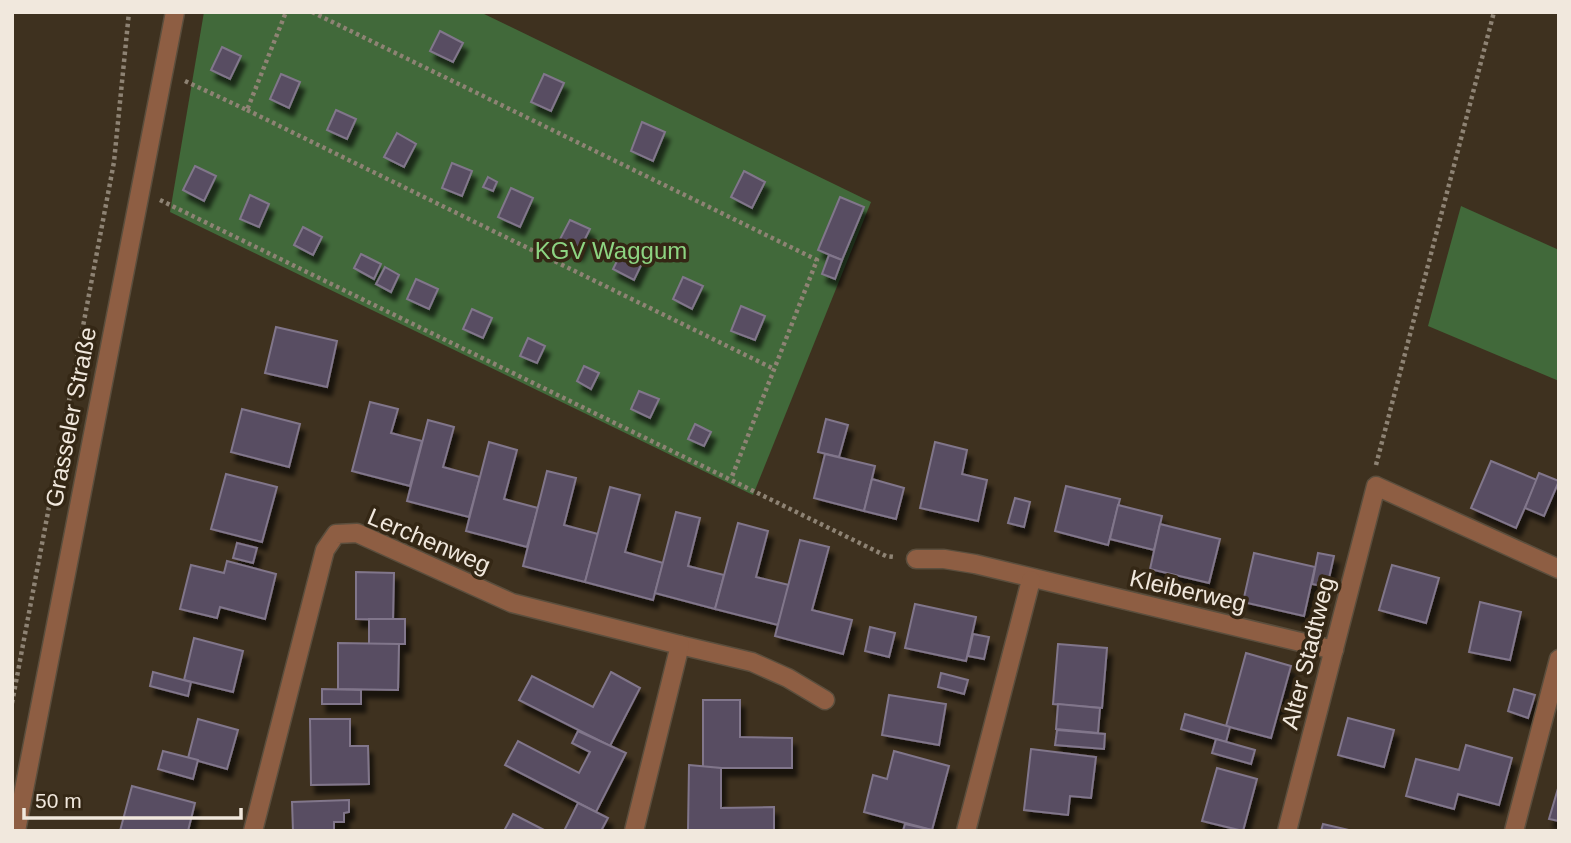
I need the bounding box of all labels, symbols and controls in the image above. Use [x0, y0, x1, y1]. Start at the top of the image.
park label: KGV Waggum [535, 237, 687, 264]
street label: Grasseler Straße [40, 325, 101, 509]
street label: Lerchenweg [364, 503, 495, 579]
street label: Kleiberweg [1127, 564, 1249, 617]
street label: Alter Stadtweg [1276, 574, 1339, 732]
scale bar [24, 776, 242, 820]
text: 50 m [35, 789, 82, 812]

